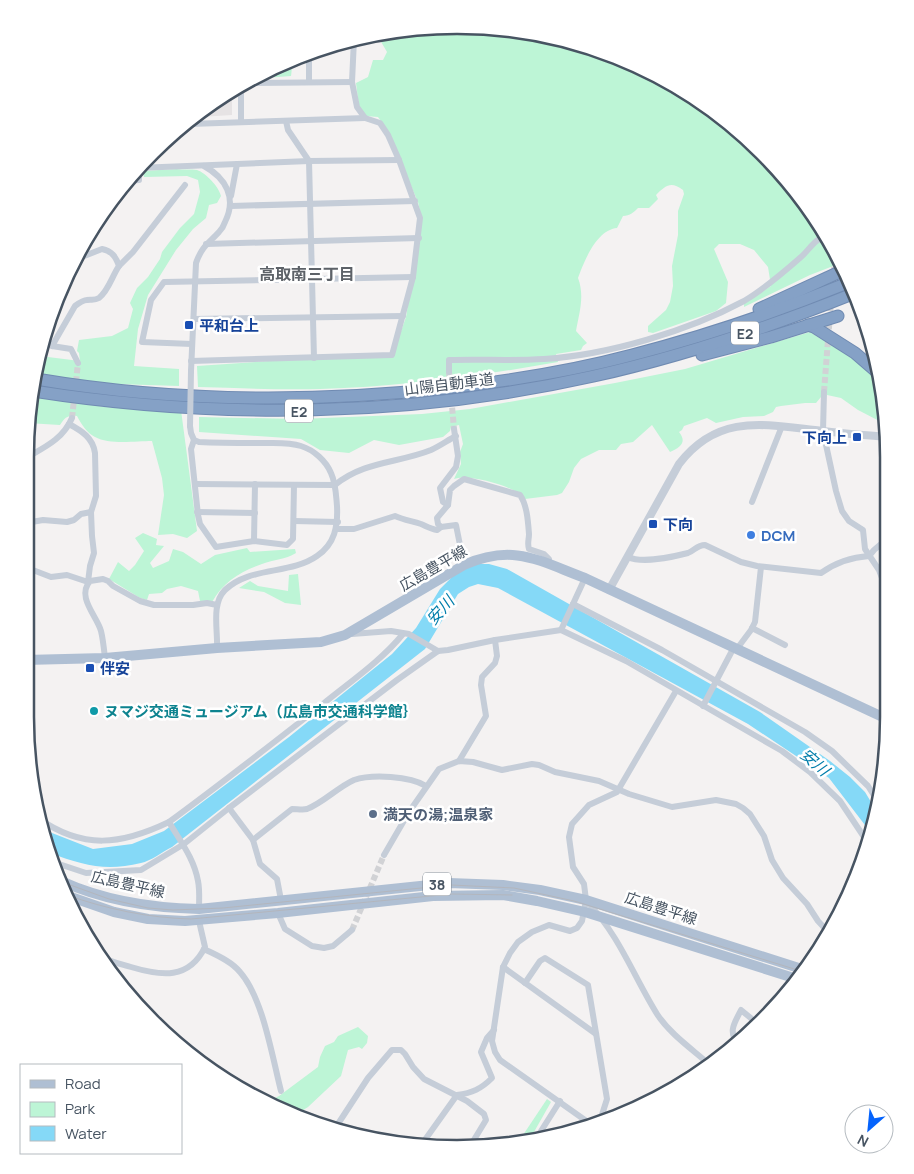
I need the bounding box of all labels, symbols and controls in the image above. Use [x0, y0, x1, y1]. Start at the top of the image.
district label: 高取南三丁目 [259, 263, 355, 285]
place label: 平和台上 [199, 315, 259, 336]
marker: 平和台上 [183, 319, 195, 331]
road number: E2 [731, 322, 759, 344]
street label: 山陽自動車道 [403, 368, 495, 400]
road number: E2 [285, 400, 313, 422]
place label: 下向上 [802, 427, 847, 448]
marker: 下向上 [851, 431, 863, 443]
place label: 下向 [663, 514, 693, 535]
marker: 下向 [647, 518, 659, 530]
place label: DCM [761, 525, 795, 546]
marker: DCM [745, 529, 757, 541]
street label: 広島豊平線 [395, 540, 471, 596]
water label: 安川 [421, 589, 460, 629]
place label: 伴安 [100, 658, 130, 679]
marker: 伴安 [84, 662, 96, 674]
place label: ヌマジ交通ミュージアム（広島市交通科学館｝ [104, 701, 418, 722]
marker: ヌマジ交通ミュージアム（広島市交通科学館｝ [88, 705, 100, 717]
water label: 安川 [796, 743, 836, 782]
place label: 満天の湯;温泉家 [383, 804, 493, 825]
marker: 満天の湯;温泉家 [367, 808, 379, 820]
street label: 広島豊平線 [89, 865, 167, 903]
road number: 38 [423, 872, 451, 896]
street label: 広島豊平線 [622, 886, 700, 930]
legend [20, 1064, 182, 1154]
text: Road [65, 1073, 101, 1094]
text: Park [65, 1098, 95, 1119]
north arrow [844, 1104, 894, 1154]
text: Water [65, 1123, 107, 1144]
text: N [854, 1130, 872, 1152]

